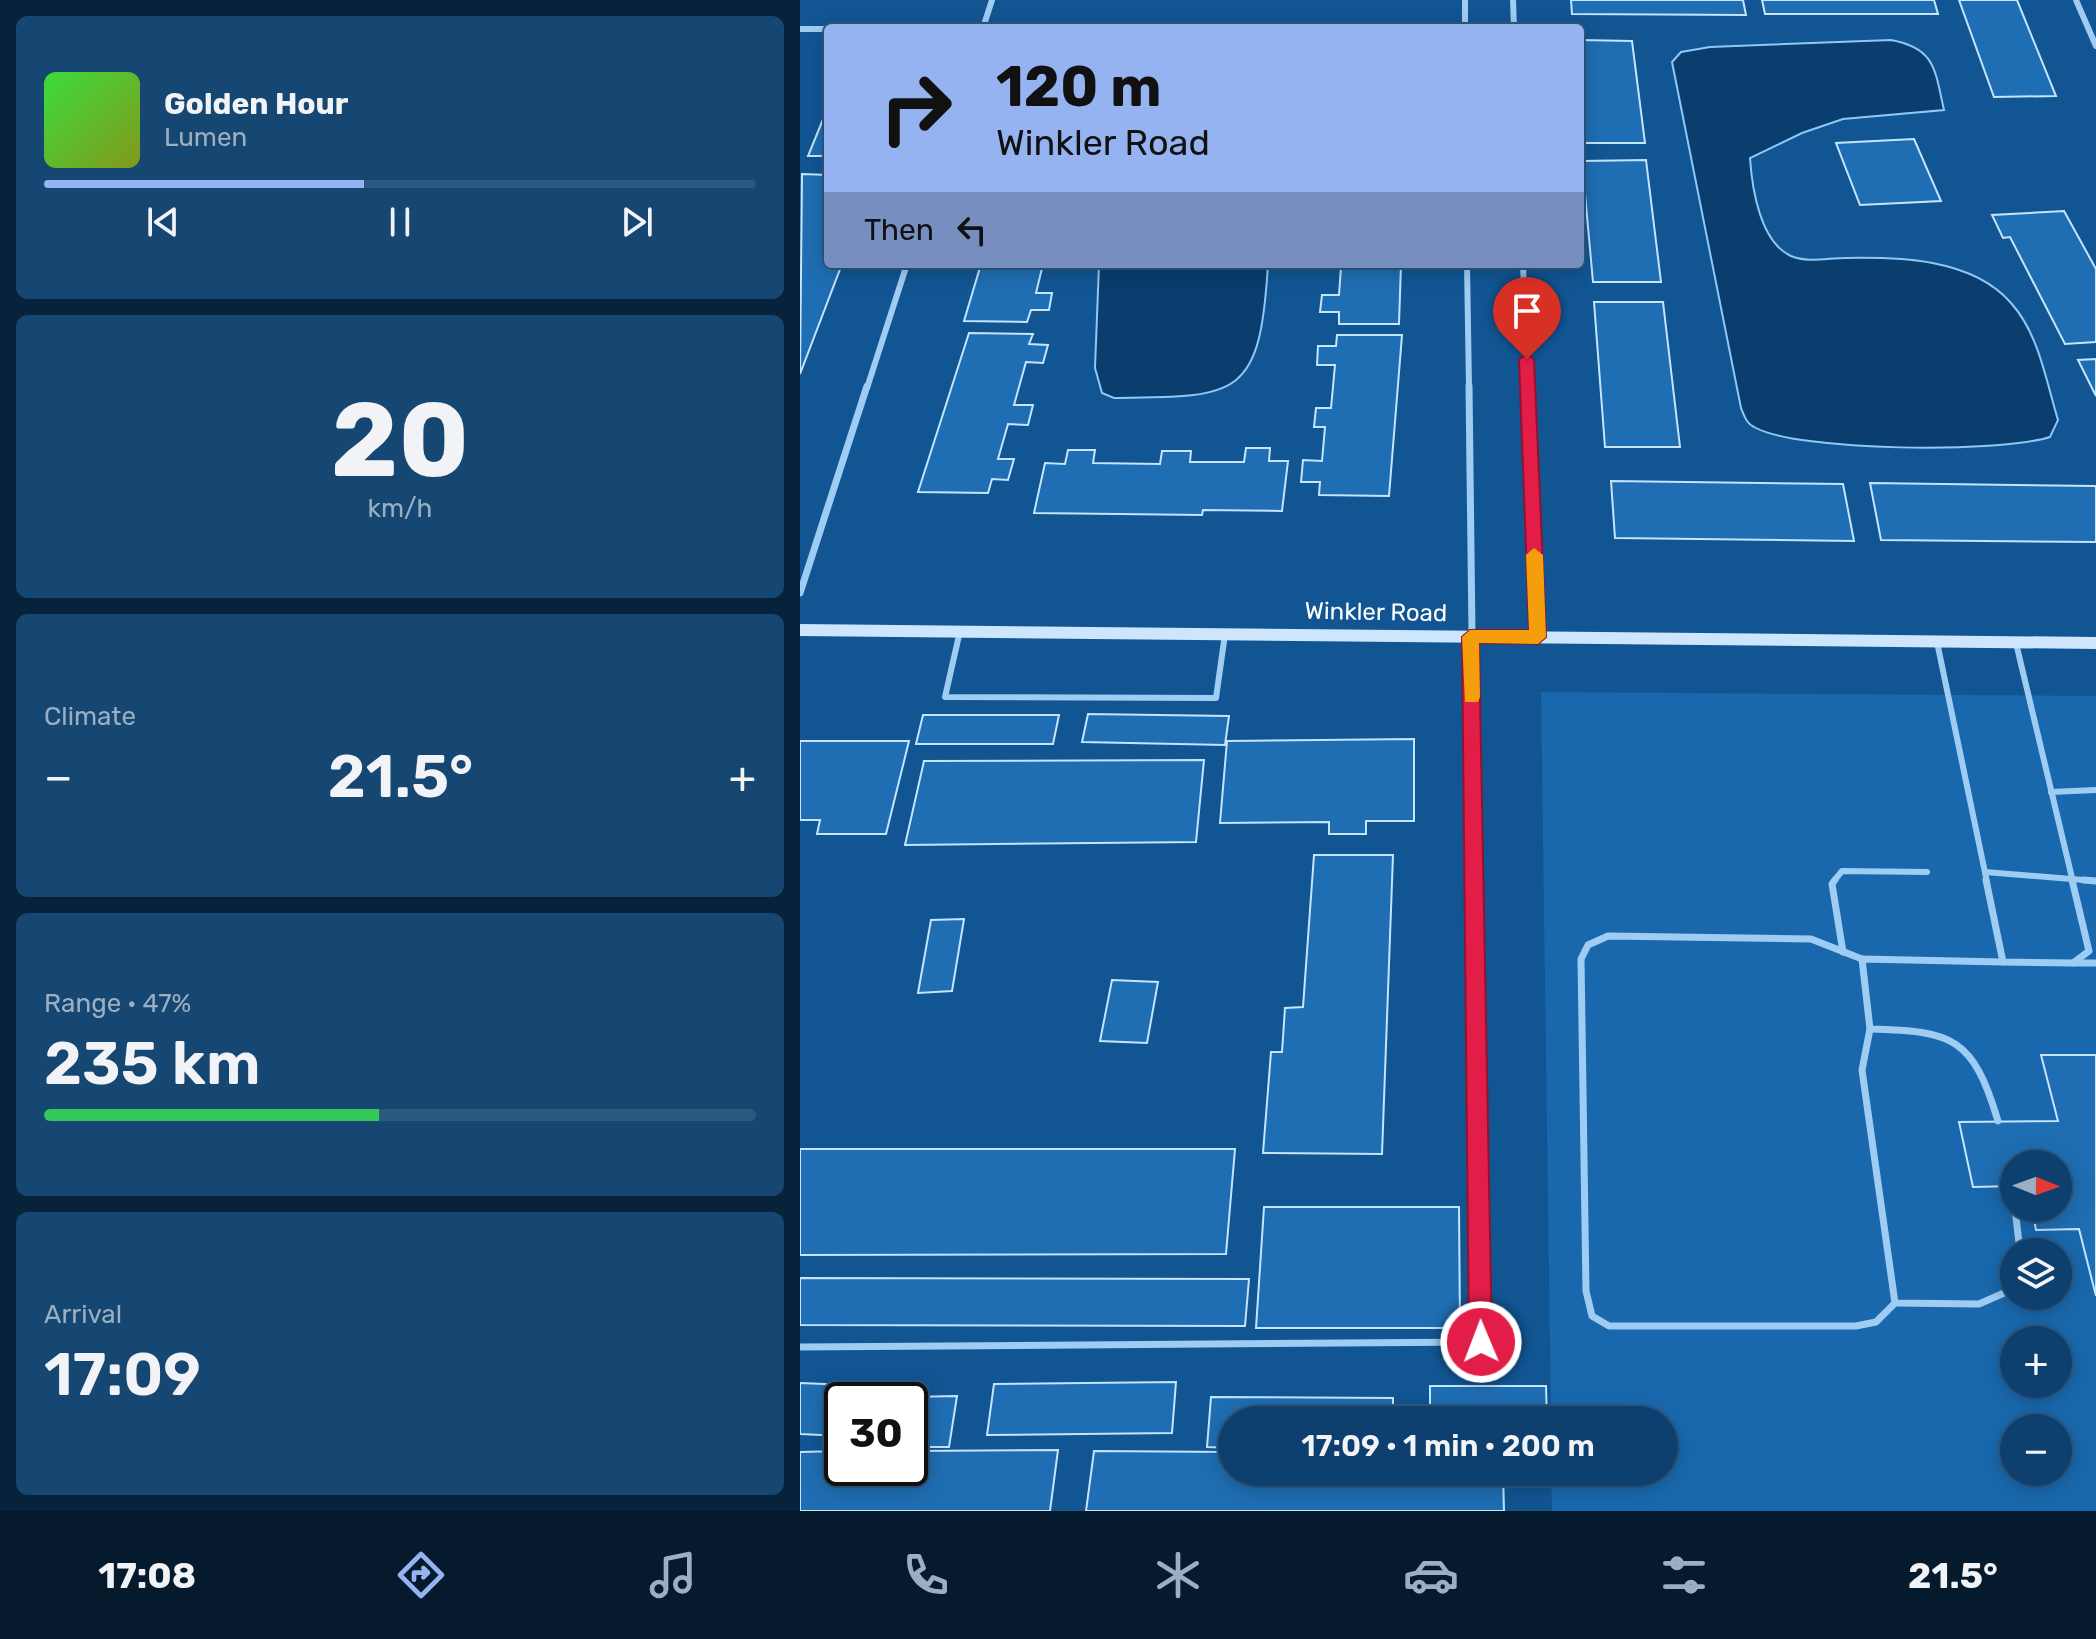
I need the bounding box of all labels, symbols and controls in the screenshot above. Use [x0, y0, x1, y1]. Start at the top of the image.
text: 120 m [996, 54, 1162, 120]
icon: right [864, 56, 968, 160]
text: Golden Hour [164, 86, 348, 122]
text: Winkler Road [996, 121, 1210, 164]
text: Lumen [164, 122, 247, 153]
icon: previous [141, 200, 185, 244]
icon: pause [378, 200, 422, 244]
icon: next [615, 200, 659, 244]
icon: left [950, 208, 994, 252]
text: Then [864, 212, 934, 248]
pin [1493, 277, 1561, 359]
icon: arrive [1505, 289, 1549, 333]
text: 20 [331, 379, 469, 502]
text: km/h [368, 493, 432, 524]
street label: Winkler Road [1304, 597, 1448, 627]
text: Climate [44, 701, 136, 732]
text: 21.5° [328, 741, 473, 812]
text: − [44, 751, 73, 803]
text: + [729, 751, 756, 803]
text: Range · 47% [44, 988, 191, 1019]
text: 235 km [44, 1028, 260, 1099]
north arrow [2000, 1150, 2072, 1222]
map controls [2000, 1150, 2072, 1486]
button: layers [2000, 1238, 2072, 1310]
text: Arrival [44, 1299, 122, 1330]
position arrow [1439, 1300, 1523, 1384]
button: + [2000, 1326, 2072, 1398]
text: 17:09 [44, 1339, 201, 1410]
speed limit sign: 30 [824, 1382, 928, 1486]
button: − [2000, 1414, 2072, 1486]
text: 17:09 · 1 min · 200 m [1301, 1428, 1595, 1464]
icon: directions [393, 1547, 449, 1603]
icon: music [645, 1547, 701, 1603]
icon: phone [898, 1547, 954, 1603]
icon: climate [1150, 1547, 1206, 1603]
icon: car [1403, 1547, 1459, 1603]
icon: filters [1656, 1547, 1712, 1603]
text: 17:08 [98, 1554, 196, 1597]
text: 21.5° [1908, 1554, 1998, 1597]

